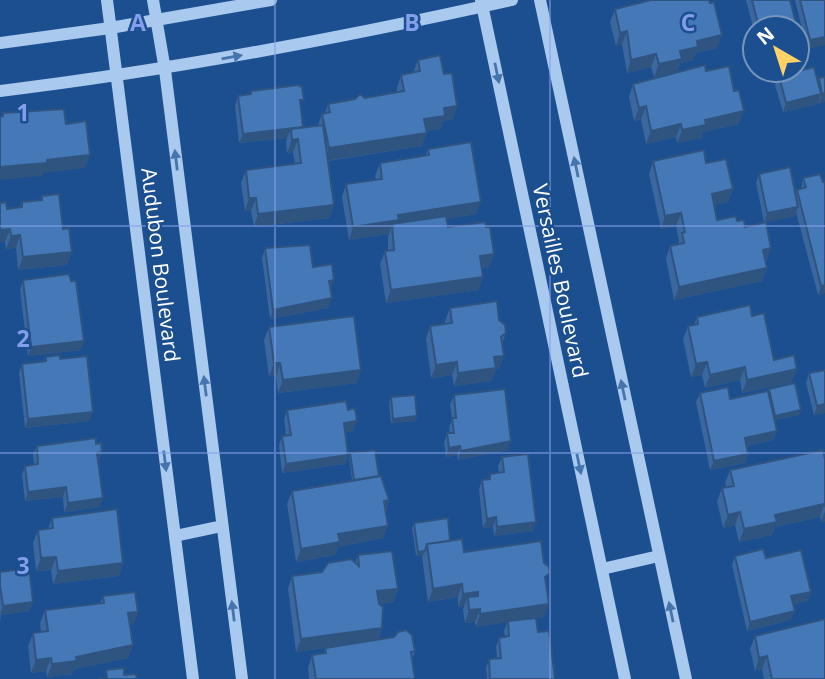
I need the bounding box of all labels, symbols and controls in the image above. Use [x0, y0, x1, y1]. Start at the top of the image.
text: A [130, 6, 146, 38]
text: B [404, 6, 420, 38]
text: C [681, 6, 695, 38]
north arrow [741, 14, 811, 84]
text: N [751, 21, 779, 51]
one-way arrow [221, 51, 243, 62]
one-way arrow [491, 62, 502, 84]
text: 1 [16, 96, 30, 128]
one-way arrow [170, 149, 181, 171]
one-way arrow [570, 156, 581, 178]
street label: Audubon Boulevard [135, 166, 187, 364]
street label: Versailles Boulevard [527, 181, 595, 380]
text: 2 [16, 322, 30, 354]
one-way arrow [199, 374, 210, 396]
one-way arrow [618, 379, 629, 401]
one-way arrow [160, 450, 171, 472]
one-way arrow [574, 453, 585, 475]
text: 3 [16, 549, 30, 581]
one-way arrow [228, 600, 239, 622]
one-way arrow [666, 601, 677, 623]

